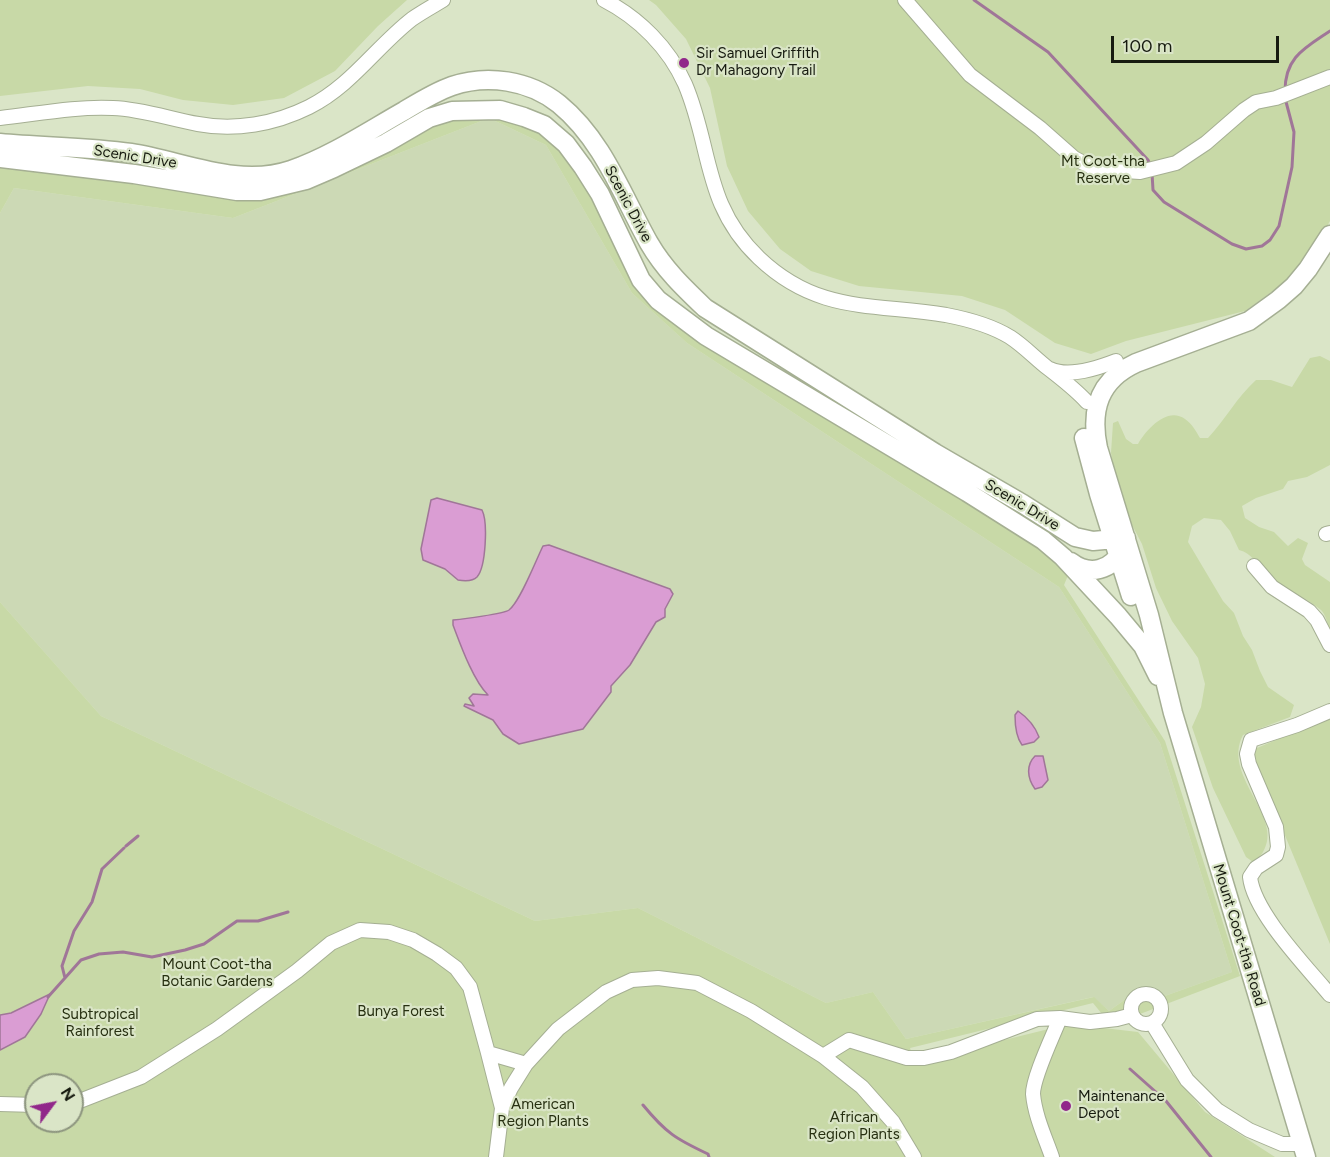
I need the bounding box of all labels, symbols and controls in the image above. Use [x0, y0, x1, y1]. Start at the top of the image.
scale bar [1114, 24, 1282, 62]
text: 100 m [1122, 35, 1172, 57]
place label: Sir Samuel Griffith Dr Mahagony Trail [696, 45, 819, 80]
marker: Sir Samuel Griffith Dr Mahagony Trail [677, 56, 691, 70]
street label: Scenic Drive [92, 142, 178, 172]
park label: Mt Coot-tha Reserve [1061, 153, 1145, 188]
street label: Scenic Drive [600, 163, 656, 245]
street label: Scenic Drive [981, 476, 1063, 534]
street label: Mount Coot-tha Road [1209, 862, 1269, 1008]
park label: Mount Coot-tha Botanic Gardens [161, 956, 273, 991]
park label: Bunya Forest [357, 1003, 445, 1021]
park label: Subtropical Rainforest [61, 1006, 139, 1041]
north arrow [24, 1073, 84, 1133]
text: N [57, 1084, 79, 1105]
place label: Maintenance Depot [1078, 1088, 1165, 1123]
park label: American Region Plants [497, 1096, 589, 1131]
marker: Maintenance Depot [1059, 1099, 1073, 1113]
park label: African Region Plants [808, 1109, 900, 1144]

